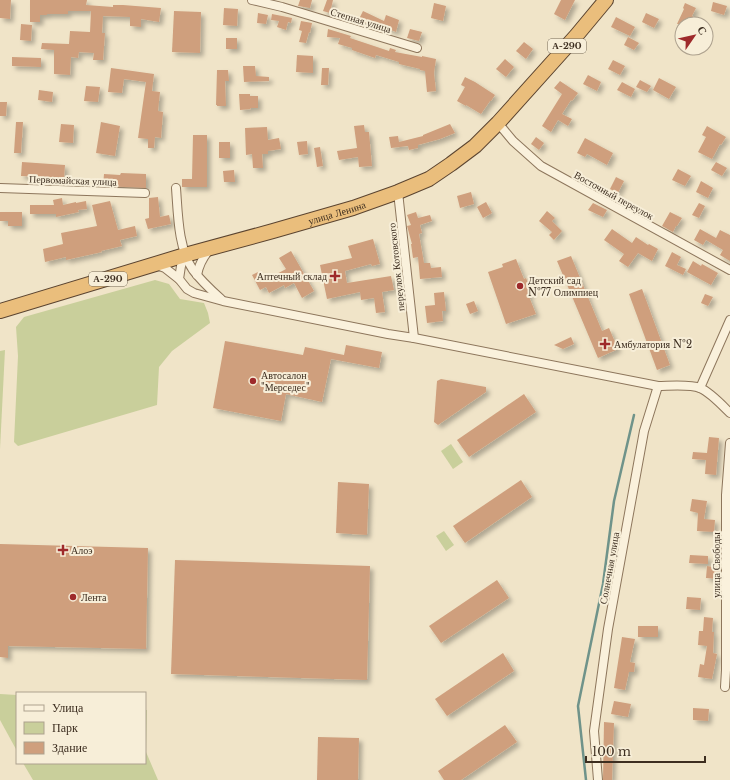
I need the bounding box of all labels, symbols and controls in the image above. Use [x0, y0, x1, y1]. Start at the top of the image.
street label: Степная улица [329, 5, 393, 36]
north arrow [674, 16, 714, 56]
text: С [694, 23, 710, 38]
road number: А-290 [548, 39, 586, 53]
street label: Восточный переулок [572, 168, 656, 223]
street label: Первомайская улица [29, 172, 118, 189]
street label: улица Ленина [307, 198, 368, 228]
street label: переулок Котовского [385, 222, 408, 312]
place label: Аптечный склад [257, 270, 327, 283]
marker: Аптечный склад [330, 271, 340, 281]
road number: А-290 [89, 272, 127, 286]
place label: Детский сад №77 Олимпиец [528, 274, 599, 299]
marker: Детский сад №77 Олимпиец [515, 281, 525, 291]
marker: Амбулатория №2 [599, 338, 611, 350]
place label: Амбулатория №2 [614, 338, 692, 351]
place label: Автосалон "Мерседес" [261, 369, 310, 394]
marker: Автосалон "Мерседес" [248, 376, 258, 386]
street label: Солнечная улица [597, 530, 622, 605]
street label: улица Свободы [710, 532, 723, 598]
place label: Алоэ [71, 544, 93, 557]
marker: Алоэ [58, 545, 68, 555]
place label: Лента [81, 591, 107, 604]
marker: Лента [68, 592, 78, 602]
legend [16, 692, 146, 764]
text: Улица [52, 700, 84, 715]
text: Парк [52, 720, 78, 735]
scale bar [586, 738, 705, 764]
text: Здание [52, 740, 87, 755]
text: 100 m [592, 744, 631, 759]

